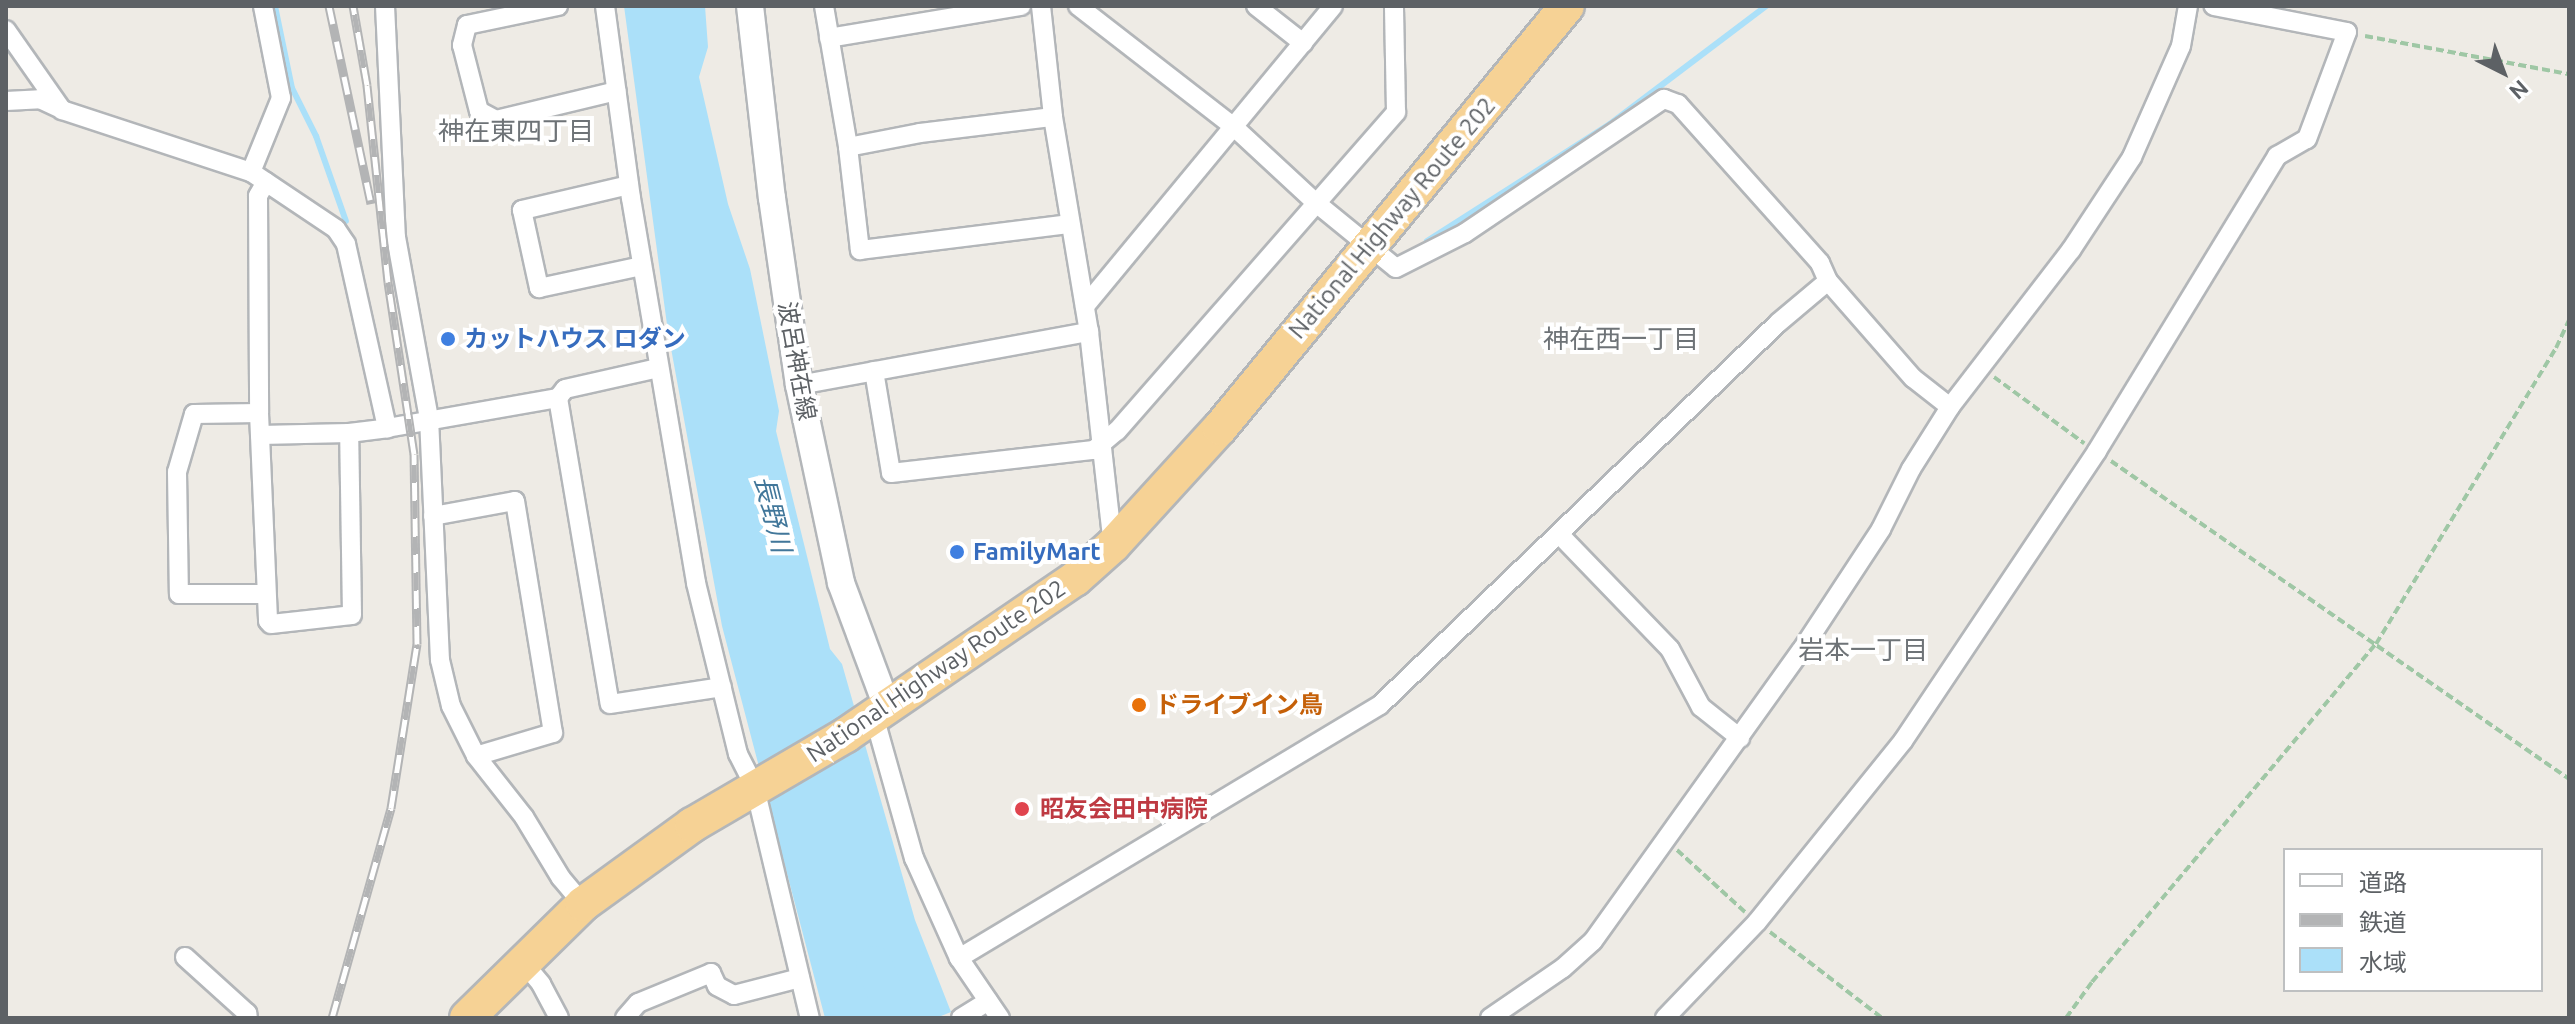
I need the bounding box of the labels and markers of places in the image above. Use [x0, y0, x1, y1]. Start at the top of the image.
place label: カットハウス ロダン [464, 325, 686, 353]
marker: カットハウス ロダン [439, 330, 457, 348]
place label: FamilyMart [973, 538, 1101, 566]
marker: FamilyMart [948, 543, 966, 561]
place label: ドライブイン鳥 [1155, 691, 1323, 719]
marker: ドライブイン鳥 [1130, 696, 1148, 714]
place label: 昭友会田中病院 [1040, 795, 1208, 823]
marker: 昭友会田中病院 [1011, 798, 1033, 820]

